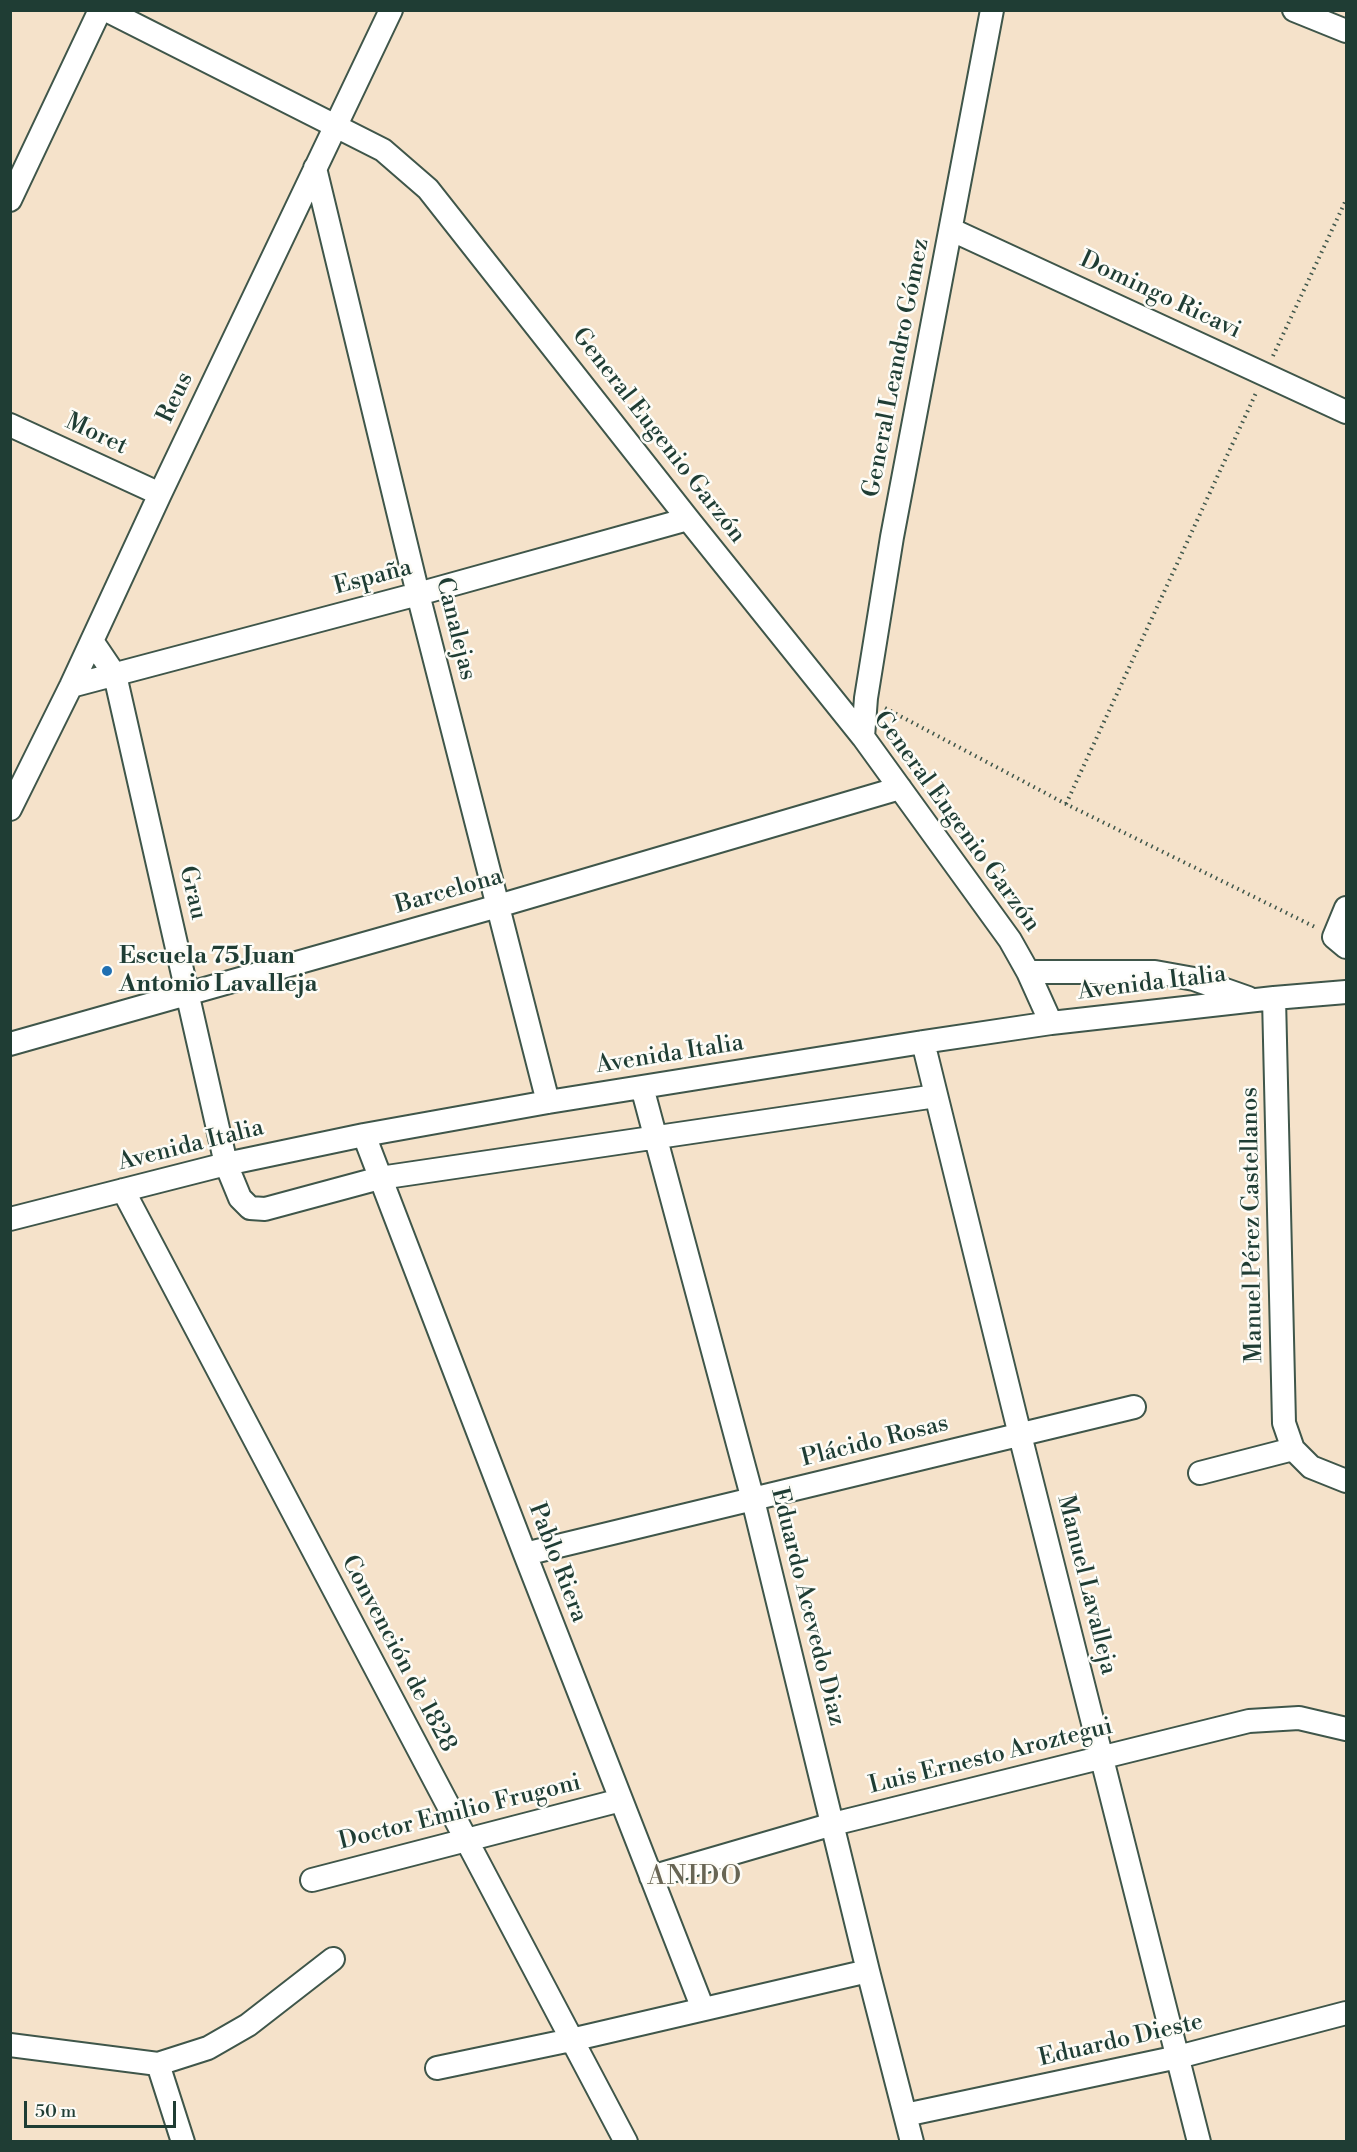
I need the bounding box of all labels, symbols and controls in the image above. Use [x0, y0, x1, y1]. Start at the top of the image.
street label: General Leandro Gómez [858, 236, 936, 500]
street label: Domingo Ricavi [1075, 246, 1245, 346]
street label: General Eugenio Garzón [565, 323, 751, 549]
street label: Reus [152, 368, 200, 428]
street label: Moret [60, 408, 132, 462]
street label: España [331, 554, 415, 602]
street label: Canalejas [428, 575, 482, 683]
street label: General Eugenio Garzón [866, 706, 1046, 938]
street label: Barcelona [392, 863, 506, 921]
street label: Grau [172, 864, 212, 922]
place label: Escuela 75 Juan Antonio Lavalleja [119, 943, 318, 999]
street label: Avenida Italia [1076, 961, 1228, 1007]
marker: Escuela 75 Juan Antonio Lavalleja [100, 964, 114, 978]
street label: Avenida Italia [594, 1029, 746, 1081]
street label: Manuel Pérez Castellanos [1236, 1087, 1270, 1363]
street label: Avenida Italia [115, 1114, 267, 1178]
street label: Plácido Rosas [798, 1410, 952, 1474]
street label: Eduardo Acevedo Diaz [763, 1485, 851, 1729]
street label: Manuel Lavalleja [1050, 1492, 1122, 1678]
street label: Pablo Riera [521, 1499, 593, 1627]
street label: Convención de 1828 [334, 1551, 462, 1757]
street label: Luis Ernesto Aroztegui [866, 1713, 1116, 1801]
street label: Doctor Emilio Frugoni [336, 1769, 584, 1857]
district label: ANIDO [647, 1862, 743, 1894]
street label: Eduardo Dieste [1036, 2008, 1206, 2074]
scale bar [27, 2089, 178, 2127]
text: 50 m [35, 2100, 76, 2123]

